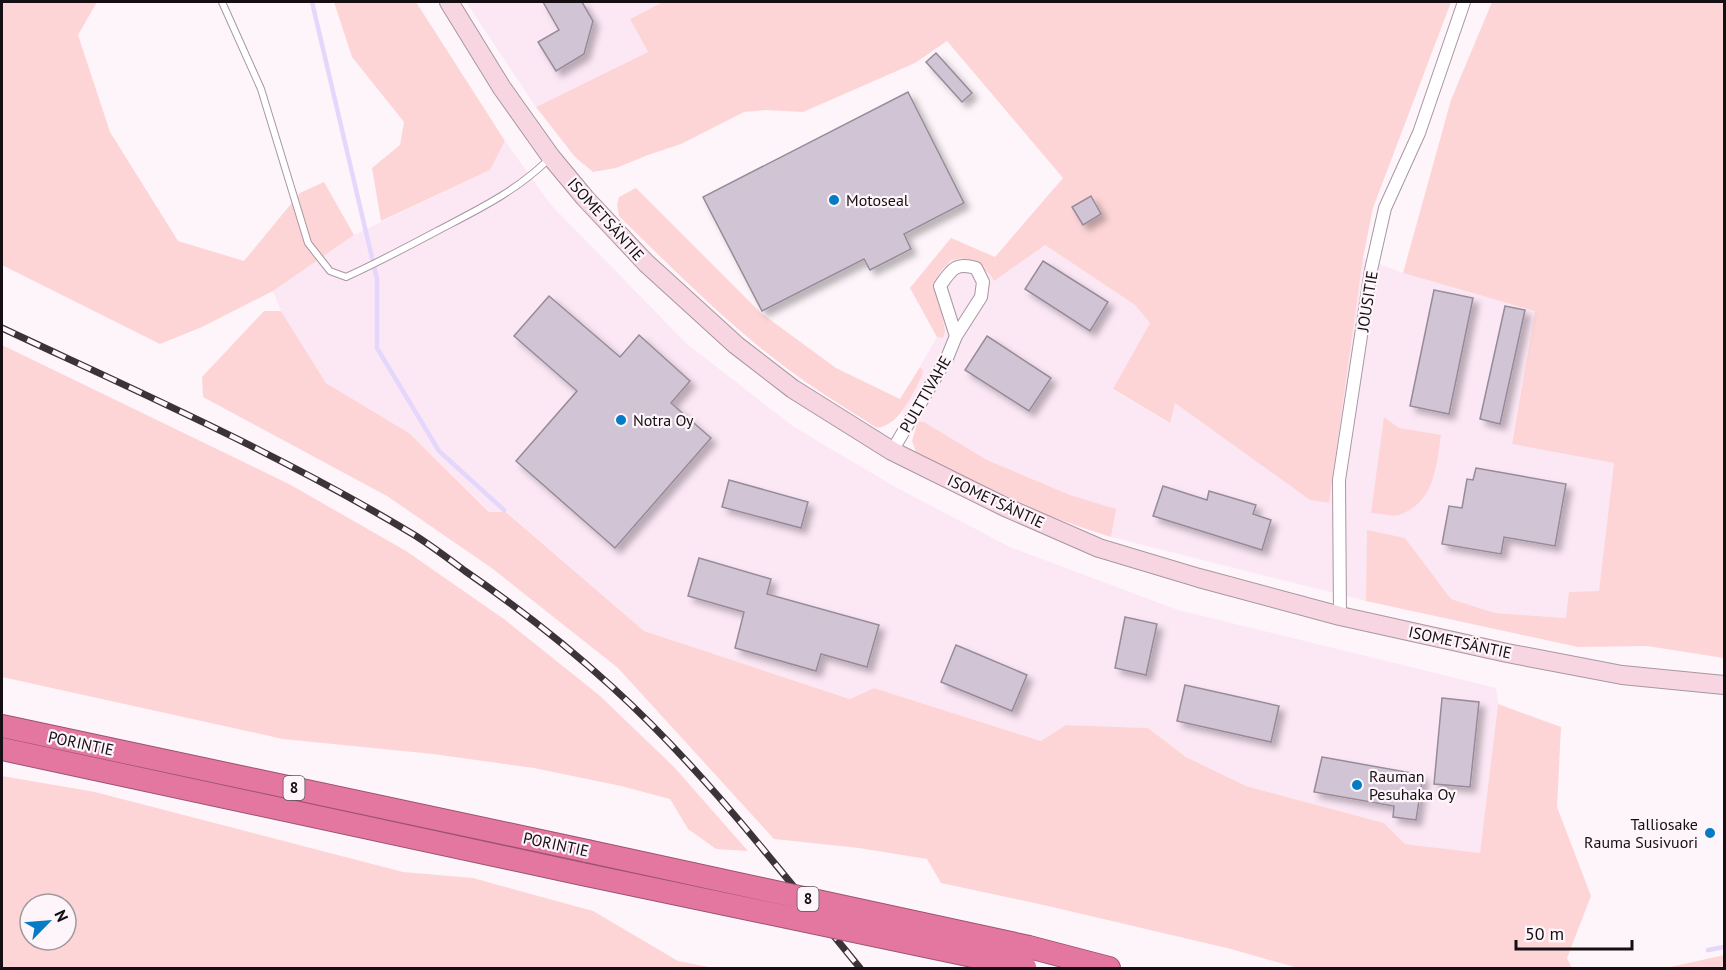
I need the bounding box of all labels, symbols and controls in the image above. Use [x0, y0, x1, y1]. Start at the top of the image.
street label: ISOMETSÄNTIE [563, 173, 649, 265]
place label: Motoseal [846, 190, 909, 210]
marker: Motoseal [827, 193, 841, 207]
street label: JOUSITIE [1352, 269, 1382, 334]
street label: PULTTIVAHE [895, 352, 955, 436]
place label: Notra Oy [633, 410, 694, 430]
marker: Notra Oy [614, 413, 628, 427]
street label: ISOMETSÄNTIE [944, 470, 1048, 532]
street label: ISOMETSÄNTIE [1407, 621, 1513, 663]
street label: PORINTIE [46, 726, 116, 760]
place label: Rauman Pesuhaka Oy [1369, 766, 1456, 804]
road number: 8 [284, 776, 304, 800]
marker: Rauman Pesuhaka Oy [1350, 778, 1364, 792]
place label: Talliosake Rauma Susivuori [1584, 814, 1698, 852]
marker: Talliosake Rauma Susivuori [1703, 826, 1717, 840]
street label: PORINTIE [521, 827, 591, 861]
road number: 8 [798, 887, 818, 911]
north arrow [18, 892, 78, 952]
text: N [50, 907, 73, 925]
scale bar [1516, 913, 1632, 951]
text: 50 m [1525, 922, 1564, 945]

